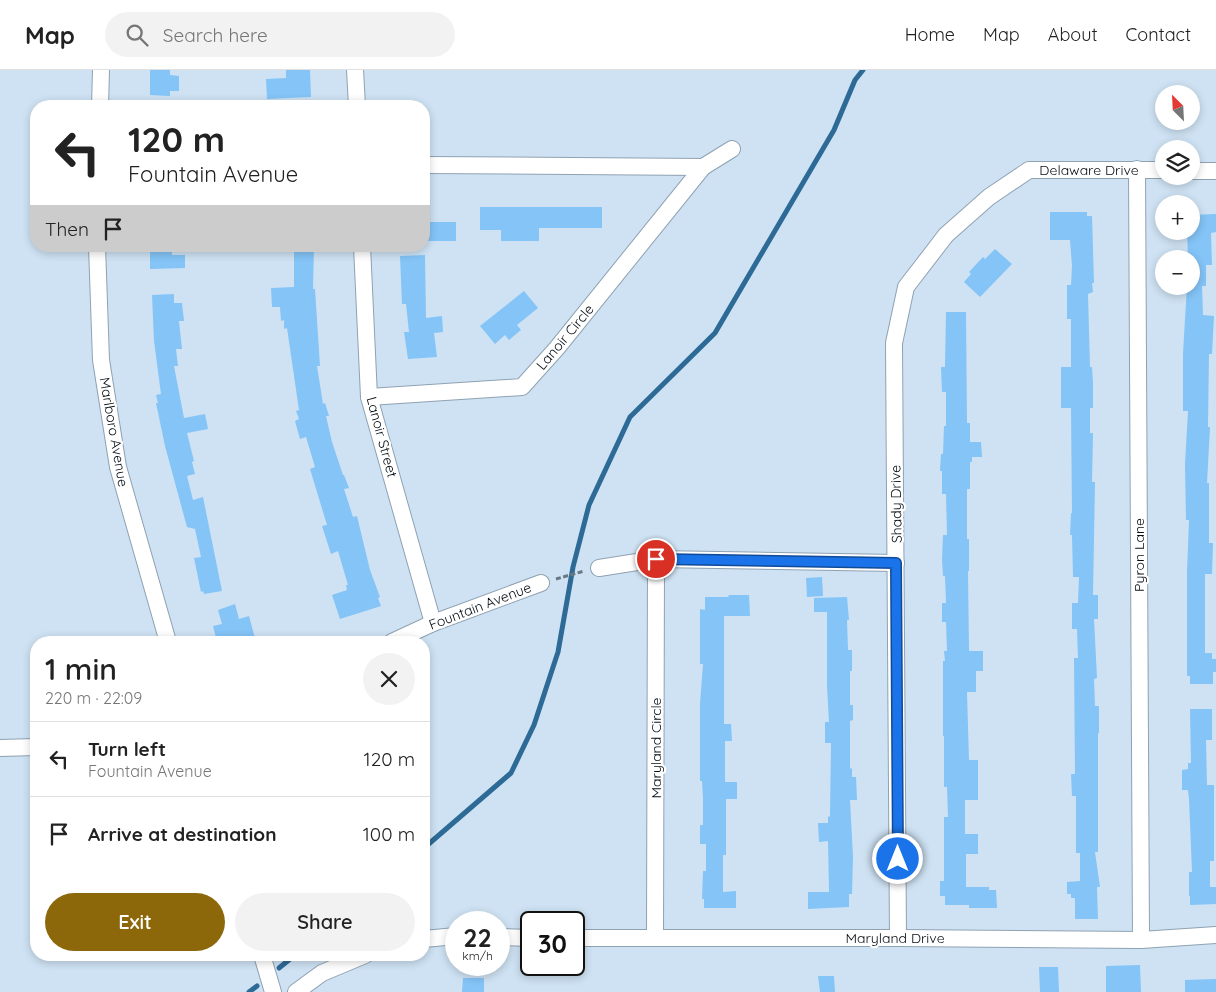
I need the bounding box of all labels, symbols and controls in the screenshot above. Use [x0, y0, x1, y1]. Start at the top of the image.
search box [105, 12, 455, 57]
text: Map [25, 20, 75, 50]
icon: search [123, 21, 151, 49]
text: Search here [163, 23, 268, 47]
text: Home [905, 23, 955, 46]
text: Map [983, 23, 1020, 46]
text: About [1048, 23, 1098, 46]
text: Contact [1126, 23, 1191, 46]
north arrow [1155, 85, 1200, 130]
map controls [1155, 85, 1200, 295]
text: 120 m [128, 117, 225, 161]
icon: left [45, 120, 110, 185]
button: layers [1155, 140, 1200, 185]
text: Fountain Avenue [128, 160, 298, 188]
street label: Delaware Drive [1039, 161, 1139, 179]
button: + [1155, 195, 1200, 240]
icon: arrive [99, 215, 127, 243]
text: Then [45, 217, 89, 241]
button: − [1155, 250, 1200, 295]
street label: Lanoir Circle [532, 300, 598, 373]
street label: Marlboro Avenue [96, 376, 133, 488]
street label: Lanoir Street [363, 395, 401, 480]
street label: Shady Drive [886, 465, 906, 543]
street label: Pyron Lane [1130, 518, 1148, 592]
pin [635, 538, 677, 580]
icon: arrive [642, 545, 670, 573]
street label: Fountain Avenue [426, 578, 534, 634]
text: 1 min [45, 650, 117, 688]
button: close [363, 653, 415, 705]
text: 220 m · 22:09 [45, 688, 142, 708]
street label: Maryland Circle [647, 697, 665, 798]
text: Turn left [88, 737, 166, 761]
icon: left [45, 745, 73, 773]
text: 120 m [364, 747, 415, 771]
text: Fountain Avenue [88, 761, 212, 781]
icon: arrive [45, 820, 73, 848]
text: Arrive at destination [88, 822, 277, 846]
text: 100 m [363, 822, 415, 846]
position arrow [871, 832, 923, 884]
button: Exit [45, 893, 225, 951]
button: Share [235, 893, 415, 951]
speed limit sign: 30 [520, 911, 585, 976]
text: 22 [463, 922, 492, 953]
street label: Maryland Drive [845, 929, 945, 947]
text: km/h [462, 948, 493, 963]

